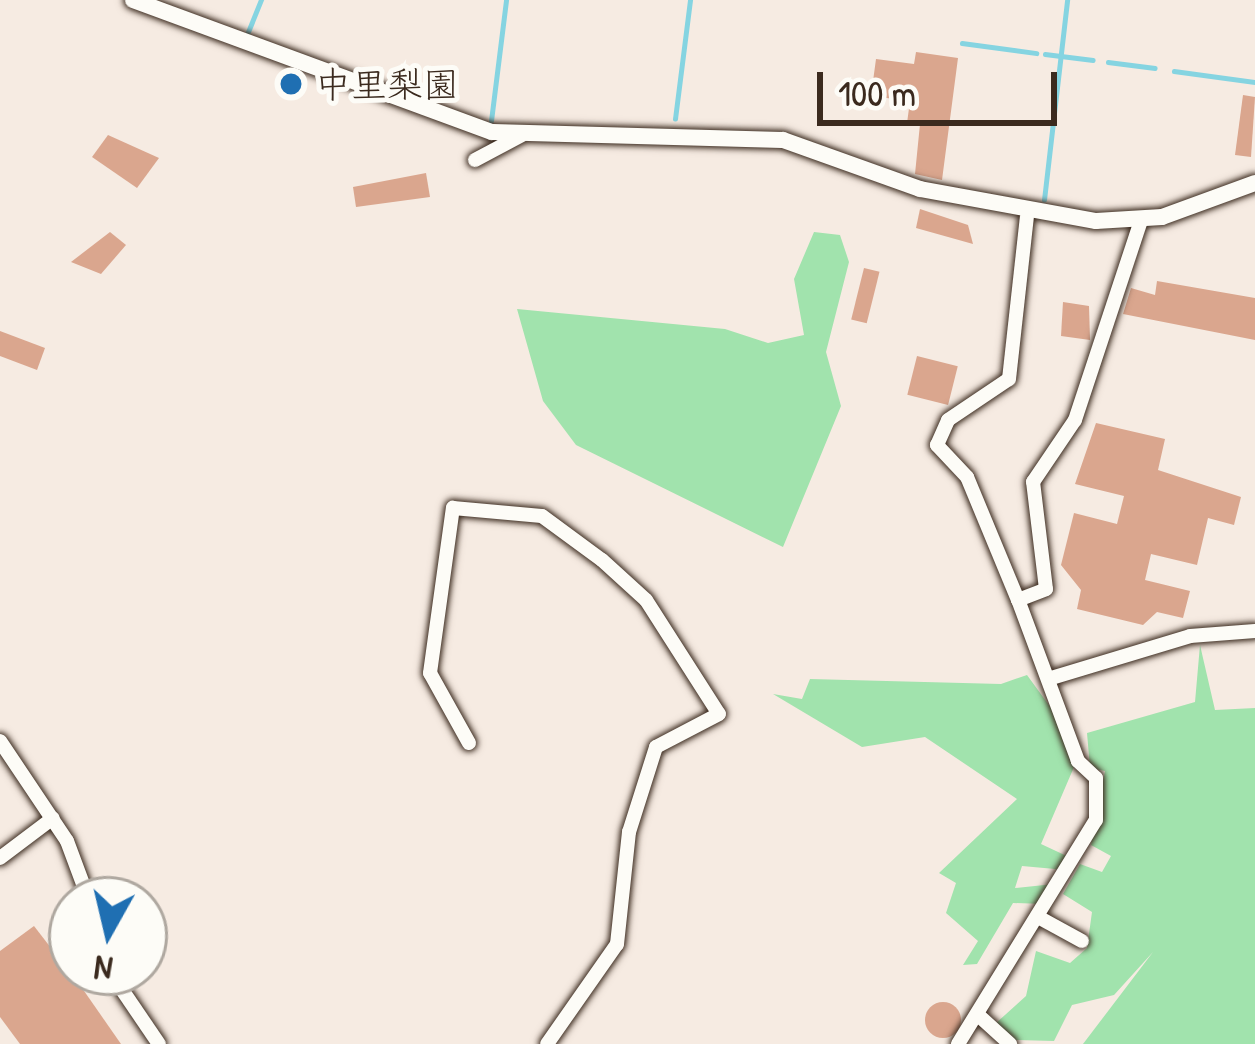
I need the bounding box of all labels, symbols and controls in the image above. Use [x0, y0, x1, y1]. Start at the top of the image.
scale bar [823, 48, 1063, 122]
place label: 中里梨園 [315, 62, 459, 106]
text: 100 m [838, 68, 916, 117]
marker: 中里梨園 [278, 71, 304, 97]
north arrow [48, 876, 168, 996]
text: N [92, 946, 115, 992]

